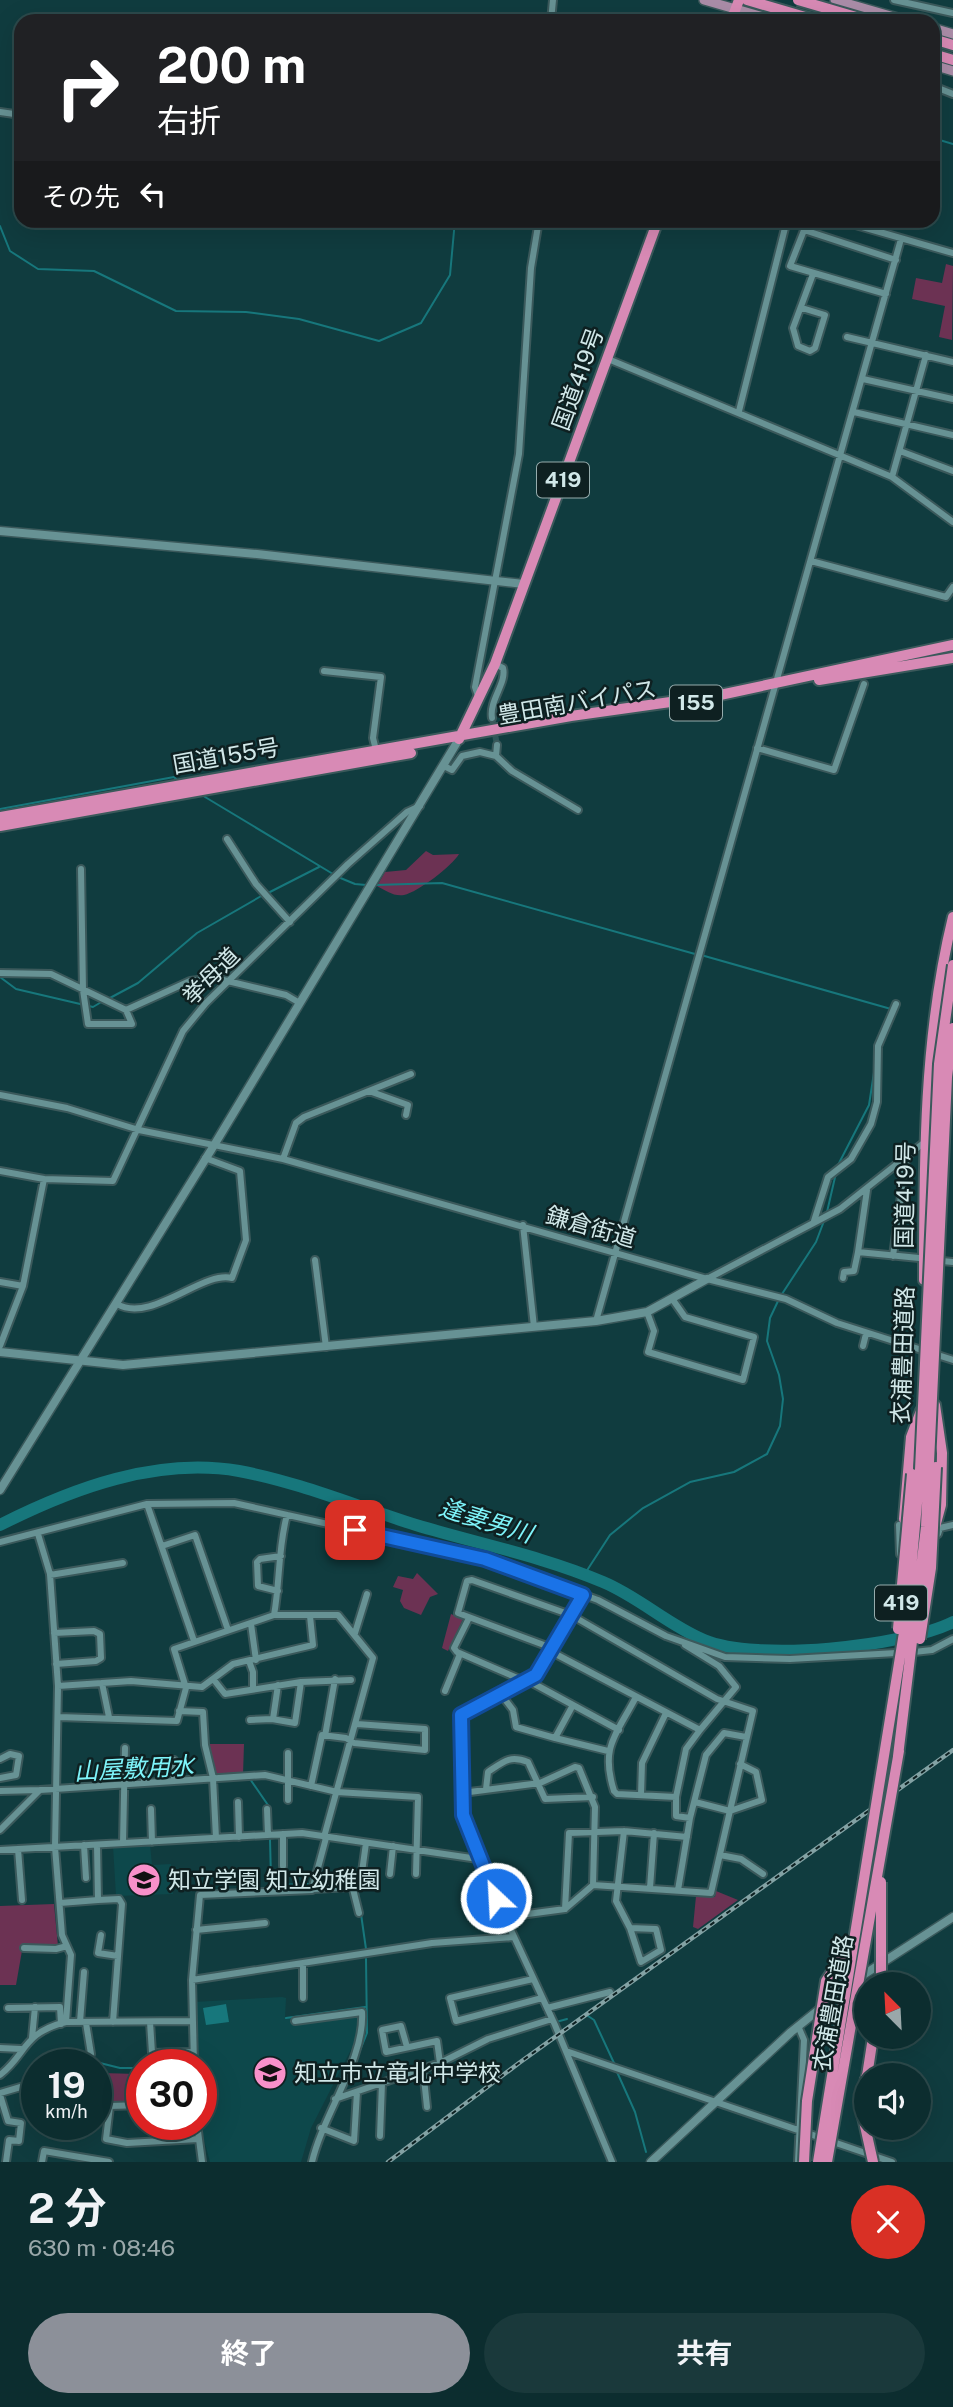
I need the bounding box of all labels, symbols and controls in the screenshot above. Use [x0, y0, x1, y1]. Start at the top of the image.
text: 200 m [157, 36, 306, 94]
icon: right [42, 42, 133, 133]
text: 右折 [157, 102, 221, 139]
icon: left [134, 175, 172, 213]
text: その先 [42, 181, 120, 212]
street label: 国道419号 [547, 324, 609, 434]
road number: 419 [537, 462, 589, 498]
street label: 豊田南バイパス [496, 674, 658, 729]
road number: 155 [670, 686, 722, 720]
street label: 国道155号 [170, 733, 281, 778]
street label: 挙母道 [177, 942, 245, 1010]
street label: 国道419号 [890, 1141, 919, 1249]
street label: 鎌倉街道 [543, 1201, 639, 1252]
street label: 衣浦豊田道路 [887, 1286, 918, 1424]
water label: 逢妻男川 [436, 1493, 539, 1548]
pin [325, 1500, 385, 1560]
icon: arrive [336, 1511, 374, 1549]
road number: 419 [875, 1586, 927, 1620]
water label: 山屋敷用水 [73, 1751, 198, 1785]
school or university icon: 知立学園 知立幼稚園 [125, 1861, 163, 1899]
position arrow [459, 1861, 533, 1935]
place label: 知立学園 知立幼稚園 [168, 1866, 381, 1893]
street label: 衣浦豊田道路 [807, 1933, 858, 2073]
north arrow [854, 1972, 931, 2049]
map controls [854, 1972, 931, 2140]
speed limit sign: 30 [126, 2049, 217, 2140]
school or university icon: 知立市立竜北中学校 [251, 2054, 289, 2092]
place label: 知立市立竜北中学校 [294, 2059, 501, 2086]
button: sound [854, 2063, 931, 2140]
text: 19 [47, 2065, 86, 2106]
text: km/h [45, 2101, 88, 2122]
text: 2 分 [28, 2183, 106, 2232]
button: close [851, 2185, 925, 2259]
text: 630 m · 08:46 [28, 2234, 175, 2261]
button: 終了 [28, 2313, 470, 2393]
button: 共有 [484, 2313, 925, 2393]

